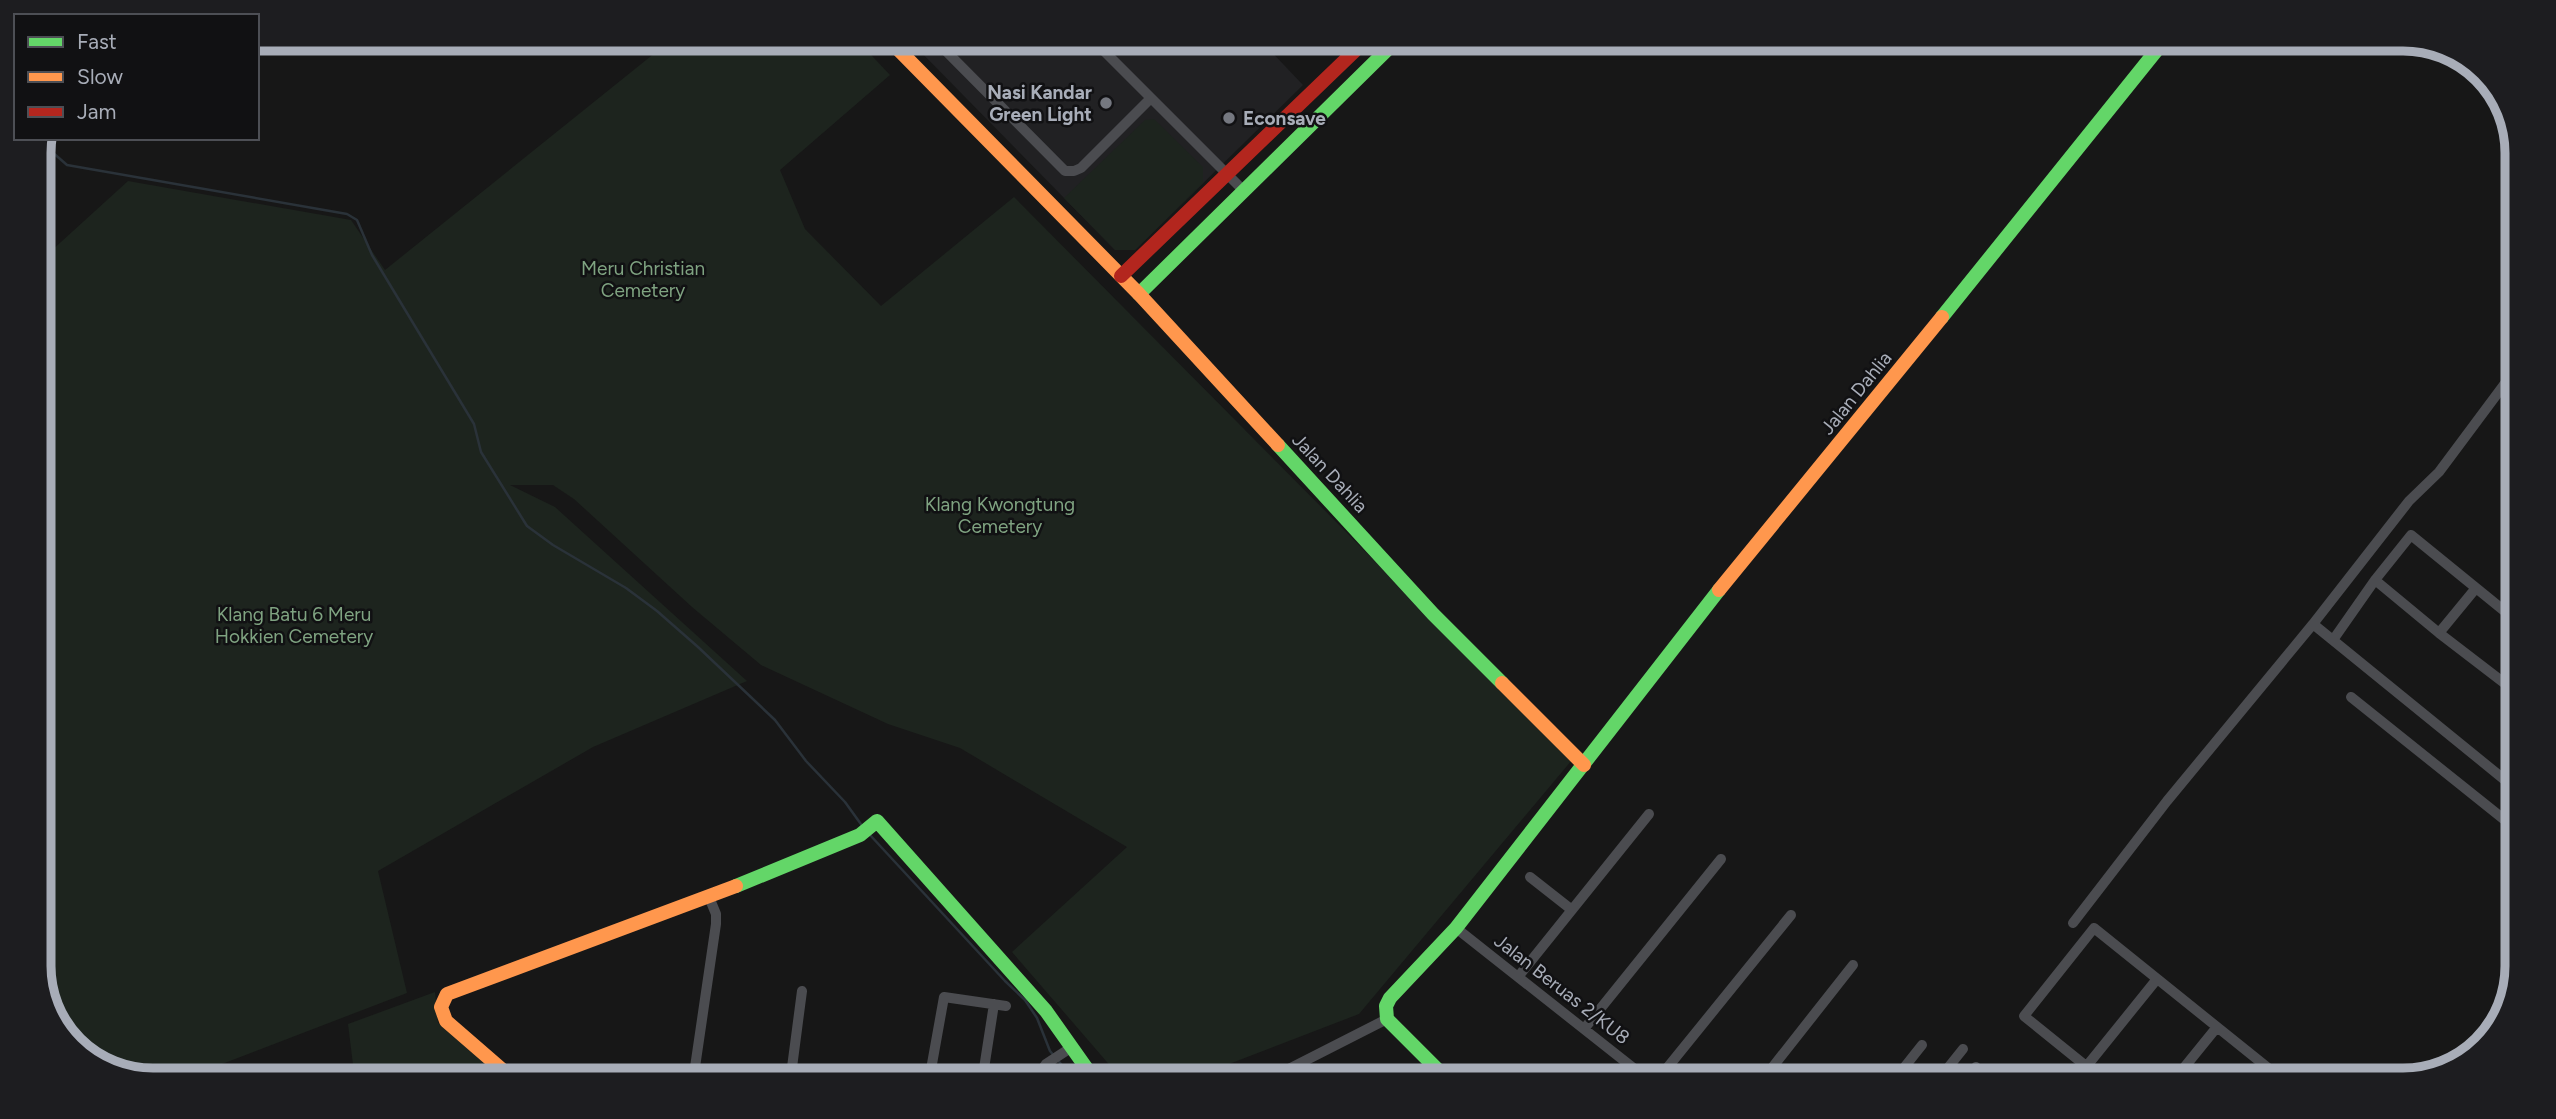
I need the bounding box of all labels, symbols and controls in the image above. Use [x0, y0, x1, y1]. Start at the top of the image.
legend [14, 14, 259, 140]
text: Fast [77, 29, 117, 54]
text: Slow [77, 64, 123, 89]
place label: Nasi Kandar Green Light [987, 81, 1092, 126]
marker: Nasi Kandar Green Light [1098, 95, 1114, 111]
text: Jam [77, 99, 116, 124]
place label: Econsave [1243, 107, 1326, 130]
marker: Econsave [1221, 110, 1237, 126]
park label: Meru Christian Cemetery [581, 257, 705, 302]
street label: Jalan Dahlia [1816, 347, 1896, 439]
street label: Jalan Dahlia [1287, 428, 1373, 518]
park label: Klang Kwongtung Cemetery [925, 493, 1075, 538]
park label: Klang Batu 6 Meru Hokkien Cemetery [215, 603, 373, 648]
street label: Jalan Beruas 2/KU8 [1490, 929, 1634, 1049]

